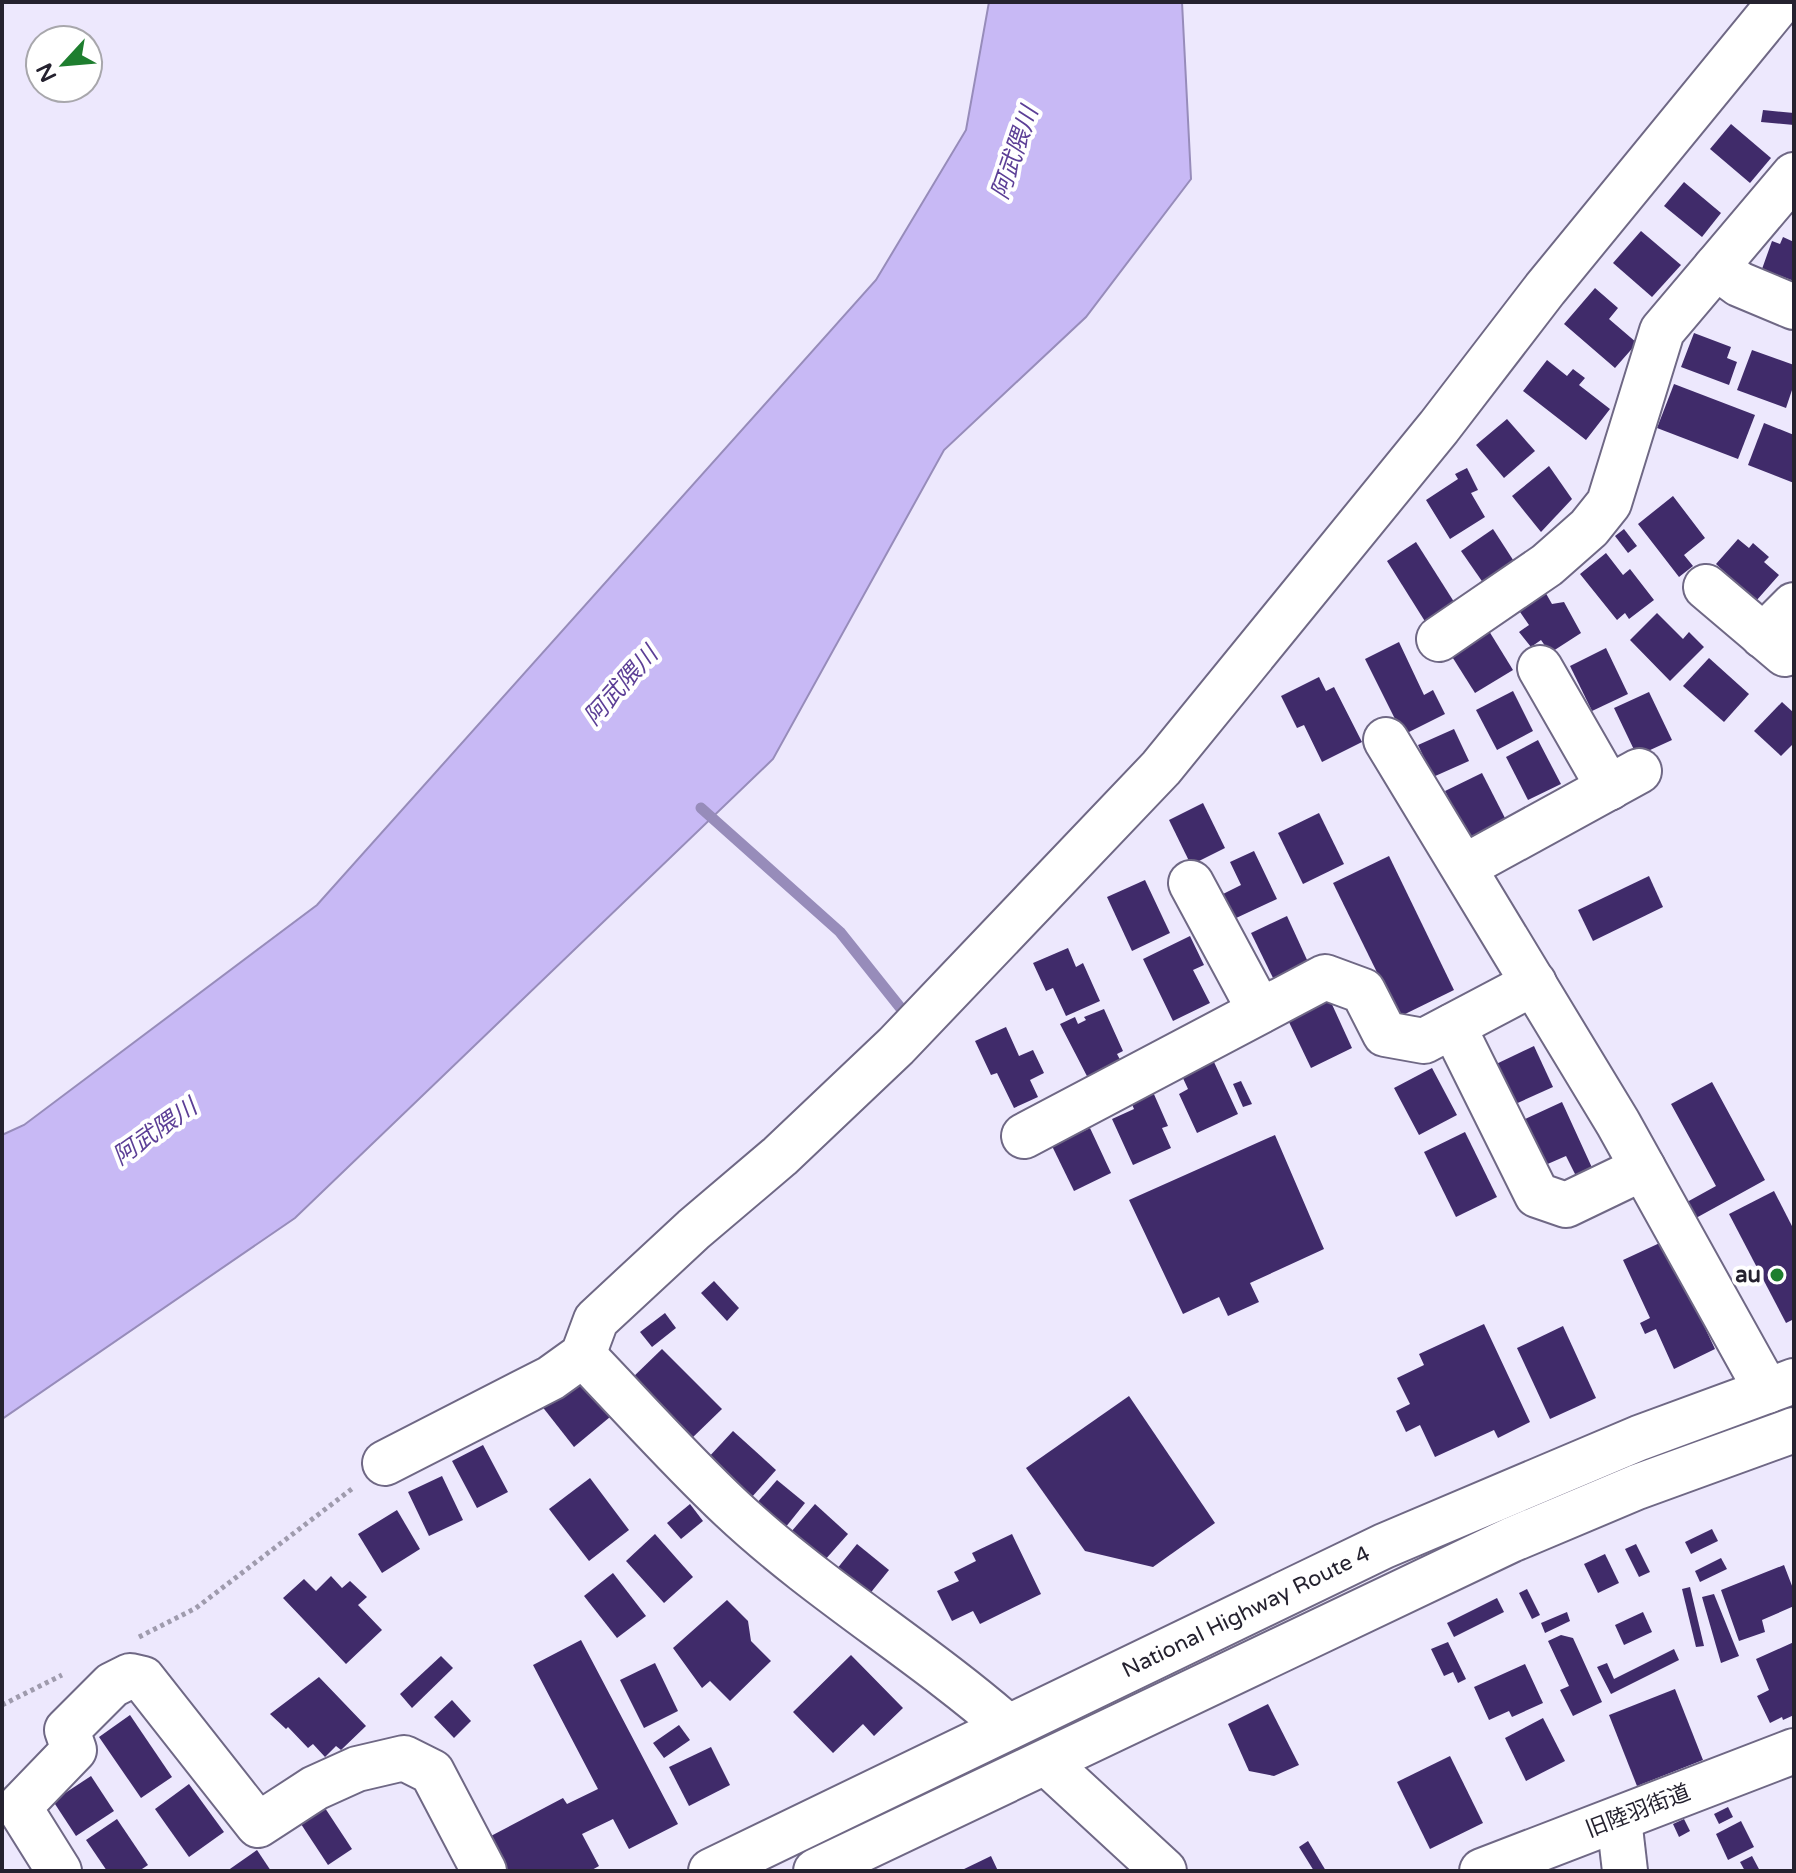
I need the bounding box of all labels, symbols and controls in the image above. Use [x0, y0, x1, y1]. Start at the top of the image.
north arrow [24, 24, 104, 104]
text: N [31, 59, 62, 86]
water label: 阿武隈川 [986, 100, 1045, 203]
water label: 阿武隈川 [578, 638, 666, 731]
water label: 阿武隈川 [107, 1091, 205, 1171]
place label: au [1735, 1262, 1761, 1288]
marker: au [1768, 1266, 1786, 1284]
street label: National Highway Route 4 [1118, 1540, 1374, 1683]
street label: 旧陸羽街道 [1582, 1779, 1694, 1843]

